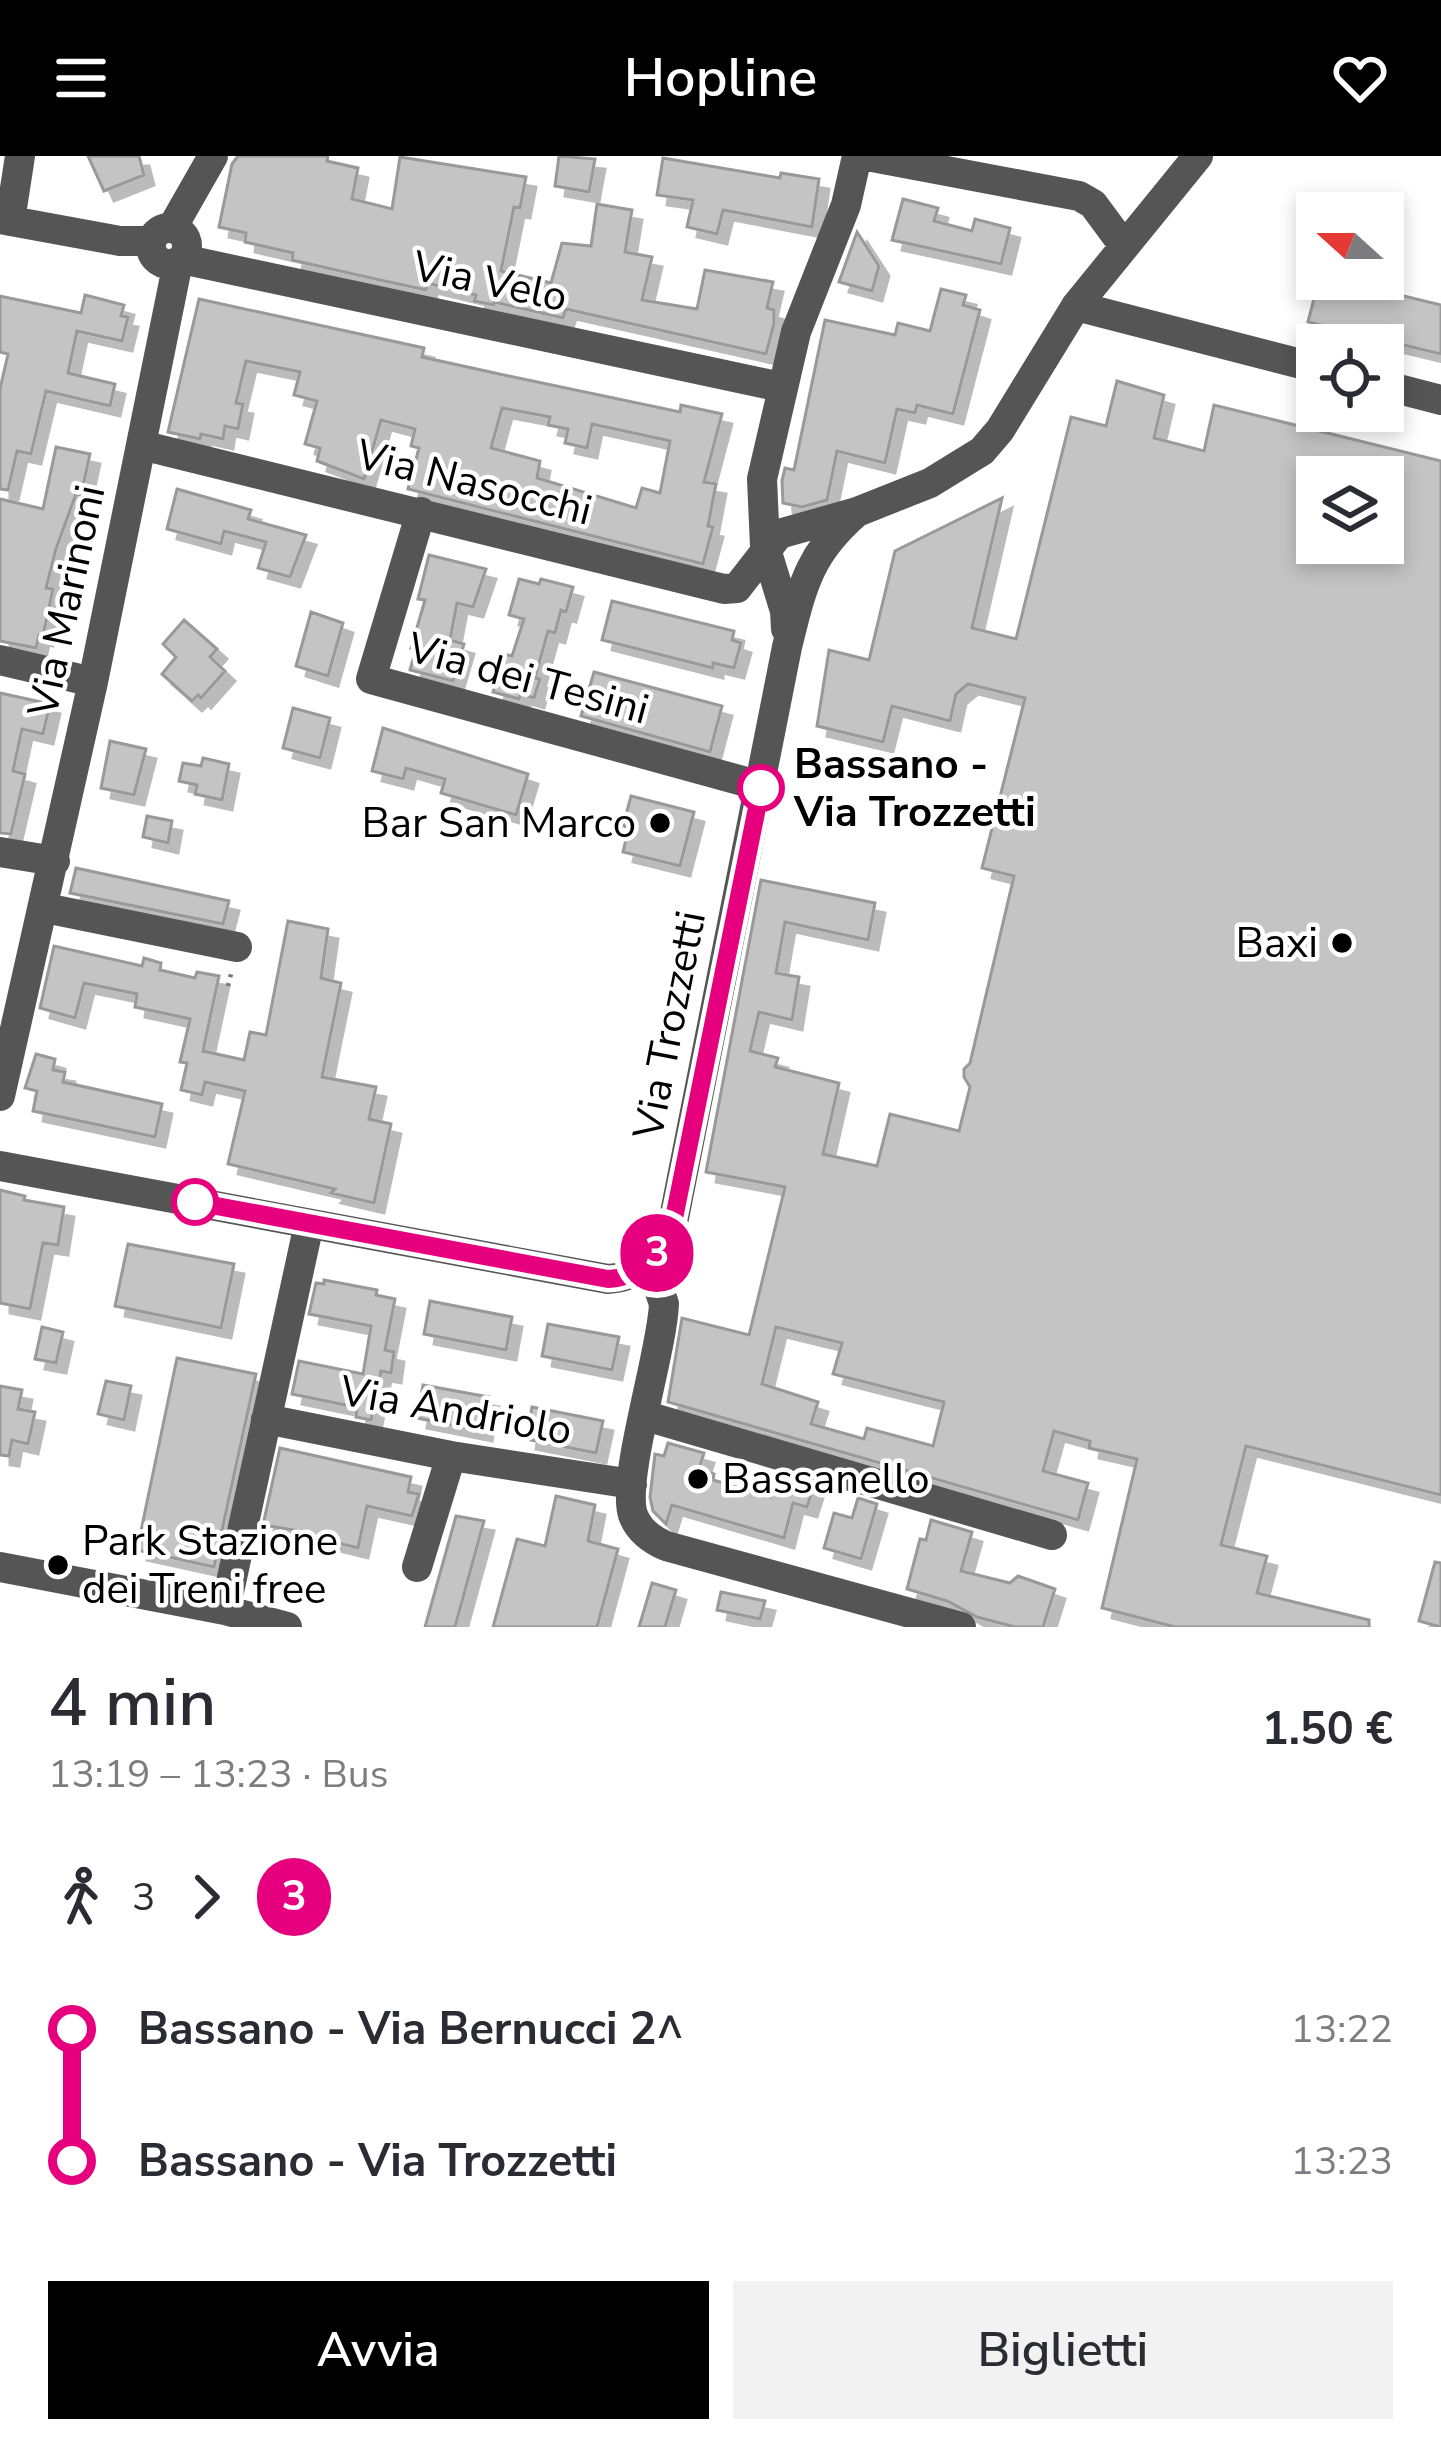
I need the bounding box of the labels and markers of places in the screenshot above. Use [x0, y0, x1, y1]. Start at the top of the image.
place label: Bassano - Via Trozzetti [793, 736, 1036, 841]
marker: Bassano - Via Trozzetti [739, 766, 783, 810]
place label: Bar San Marco [361, 795, 636, 852]
marker: Bar San Marco [647, 810, 673, 836]
place label: Baxi [1236, 915, 1318, 972]
marker: Baxi [1329, 930, 1355, 956]
unlabelled marker [173, 1180, 217, 1224]
place label: Bassanello [722, 1451, 930, 1508]
marker: Bassanello [685, 1466, 711, 1492]
place label: Park Stazione dei Treni free [82, 1513, 338, 1618]
marker: Park Stazione dei Treni free [45, 1552, 71, 1578]

